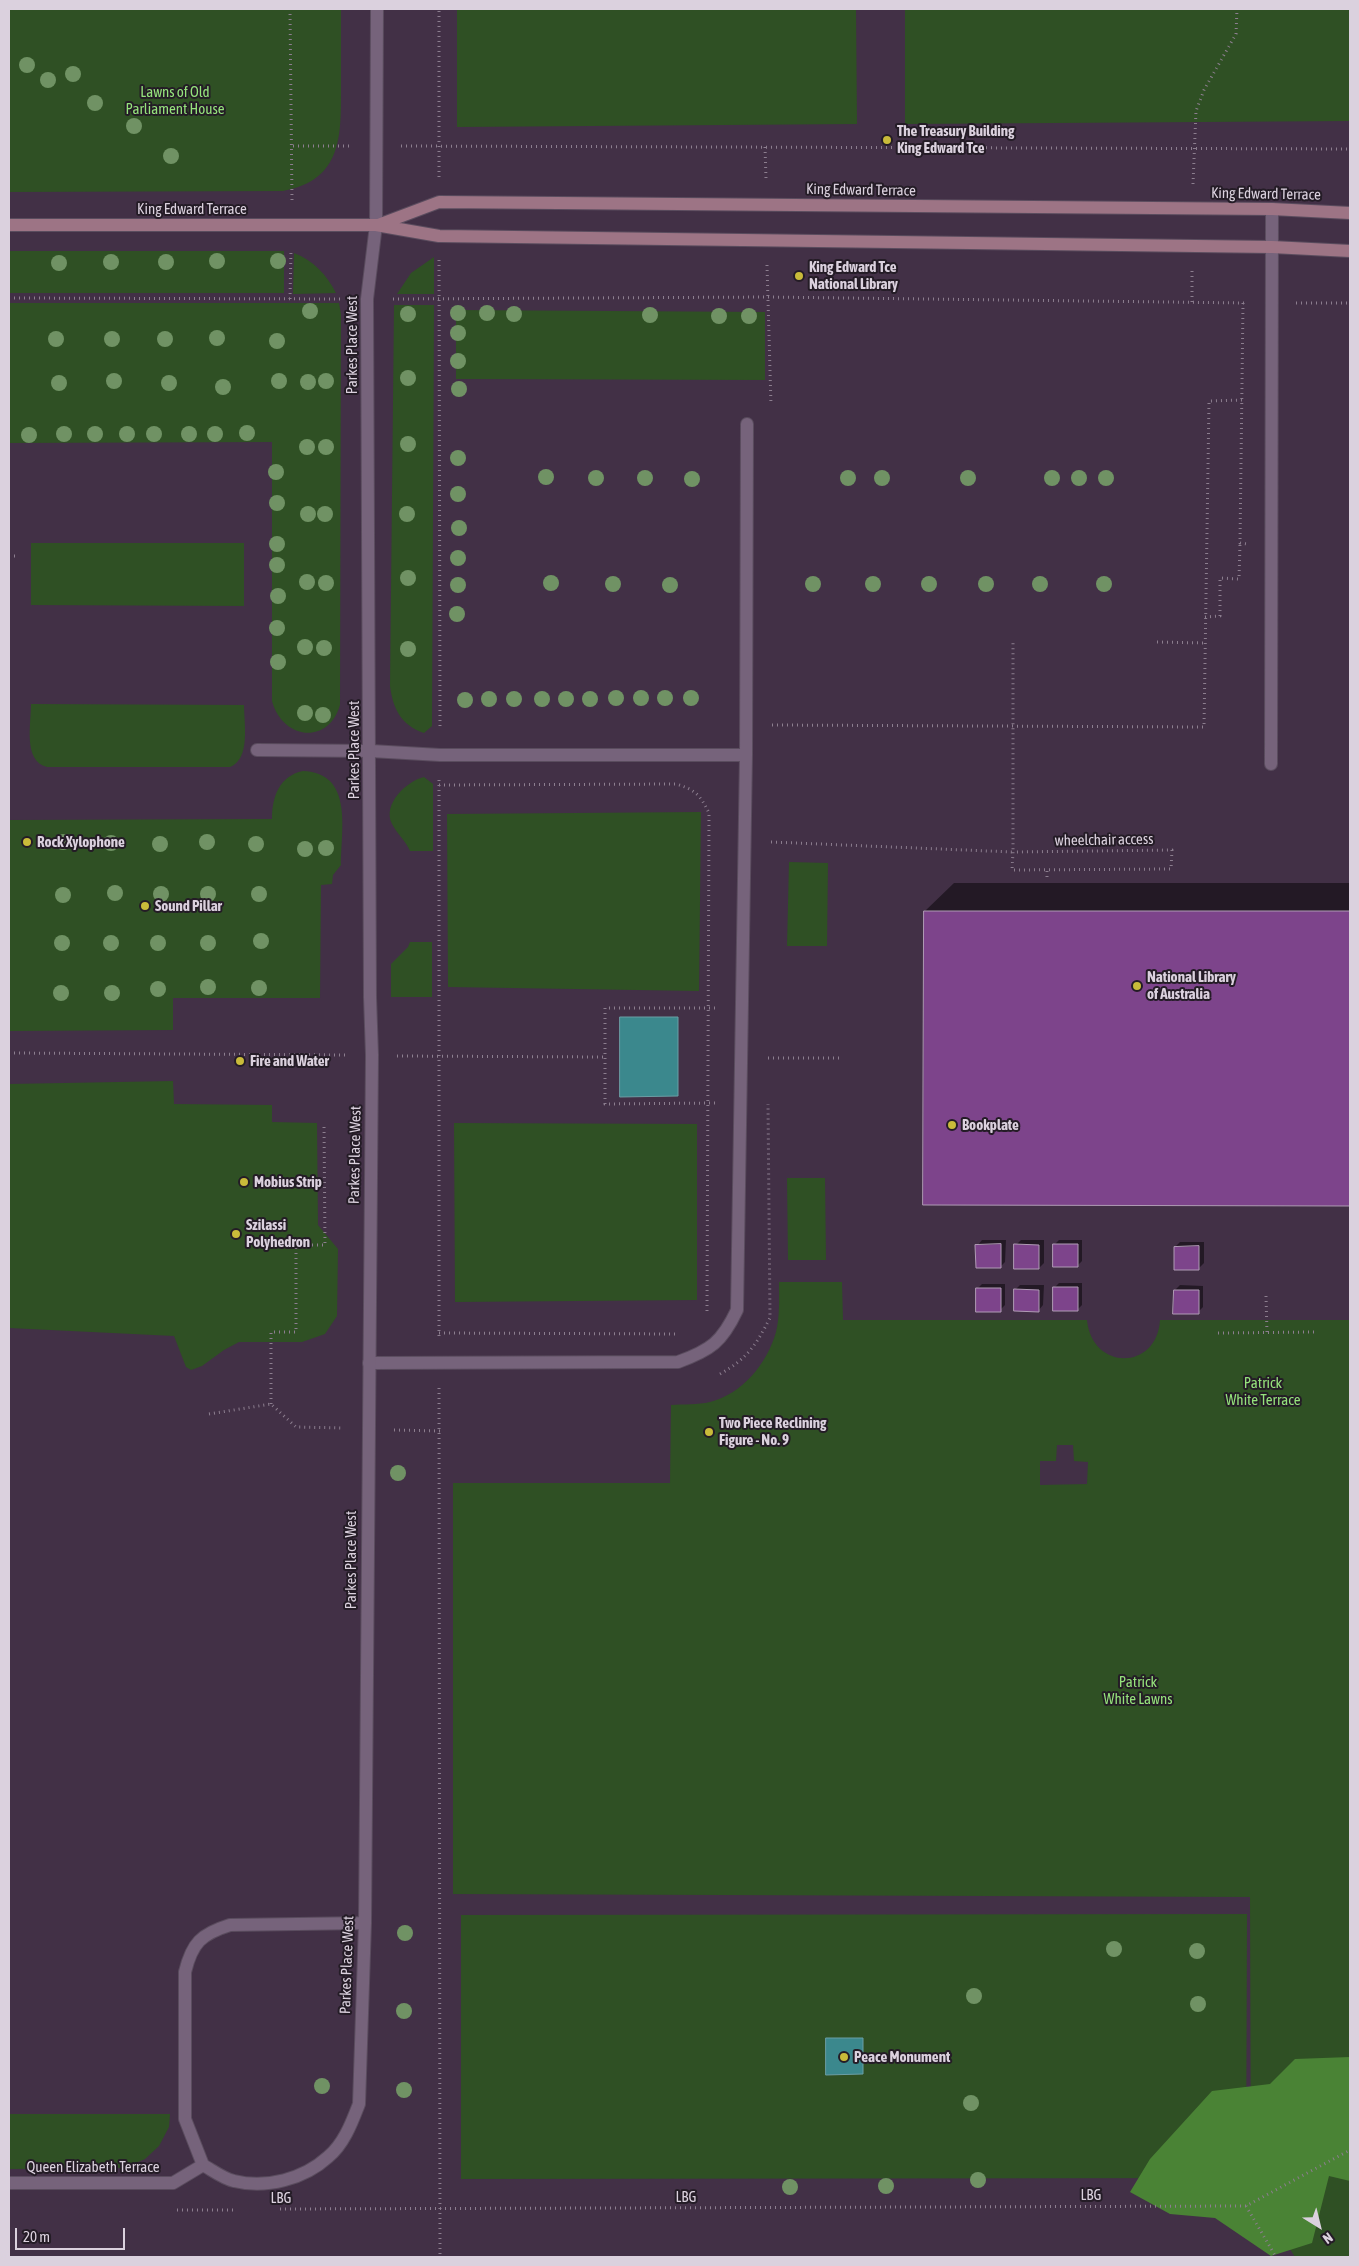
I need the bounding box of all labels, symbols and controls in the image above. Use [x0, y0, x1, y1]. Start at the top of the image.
park label: Lawns of Old Parliament House [125, 83, 225, 118]
place label: The Treasury Building King Edward Tce [897, 122, 1014, 157]
marker: The Treasury Building King Edward Tce [881, 134, 893, 146]
street label: King Edward Terrace [806, 180, 916, 200]
street label: King Edward Terrace [1211, 184, 1321, 204]
street label: King Edward Terrace [137, 200, 247, 218]
place label: King Edward Tce National Library [809, 258, 898, 293]
marker: King Edward Tce National Library [793, 270, 805, 282]
street label: Parkes Place West [343, 296, 361, 394]
street label: Parkes Place West [345, 701, 363, 799]
street label: wheelchair access [1054, 830, 1154, 850]
place label: Rock Xylophone [37, 833, 125, 851]
marker: Rock Xylophone [21, 836, 33, 848]
place label: Sound Pillar [155, 897, 222, 915]
marker: Sound Pillar [139, 900, 151, 912]
place label: National Library of Australia [1147, 968, 1236, 1003]
marker: National Library of Australia [1131, 980, 1143, 992]
place label: Fire and Water [250, 1052, 329, 1070]
marker: Fire and Water [234, 1055, 246, 1067]
street label: Parkes Place West [345, 1106, 365, 1204]
place label: Bookplate [962, 1116, 1019, 1134]
marker: Bookplate [946, 1119, 958, 1131]
place label: Mobius Strip [254, 1173, 322, 1191]
marker: Mobius Strip [238, 1176, 250, 1188]
place label: Szilassi Polyhedron [246, 1216, 310, 1251]
marker: Szilassi Polyhedron [230, 1228, 242, 1240]
park label: Patrick White Terrace [1225, 1374, 1301, 1409]
place label: Two Piece Reclining Figure - No. 9 [719, 1414, 826, 1449]
marker: Two Piece Reclining Figure - No. 9 [703, 1426, 715, 1438]
street label: Parkes Place West [342, 1511, 360, 1609]
park label: Patrick White Lawns [1104, 1673, 1172, 1708]
street label: Parkes Place West [336, 1915, 358, 2015]
place label: Peace Monument [854, 2048, 950, 2066]
marker: Peace Monument [838, 2051, 850, 2063]
street label: Queen Elizabeth Terrace [26, 2158, 160, 2176]
street label: LBG [1081, 2186, 1101, 2204]
street label: LBG [676, 2188, 696, 2206]
street label: LBG [271, 2189, 291, 2207]
north arrow [1294, 2201, 1344, 2251]
scale bar [18, 2218, 128, 2250]
text: 20 m [23, 2228, 50, 2245]
text: N [1320, 2229, 1336, 2247]

